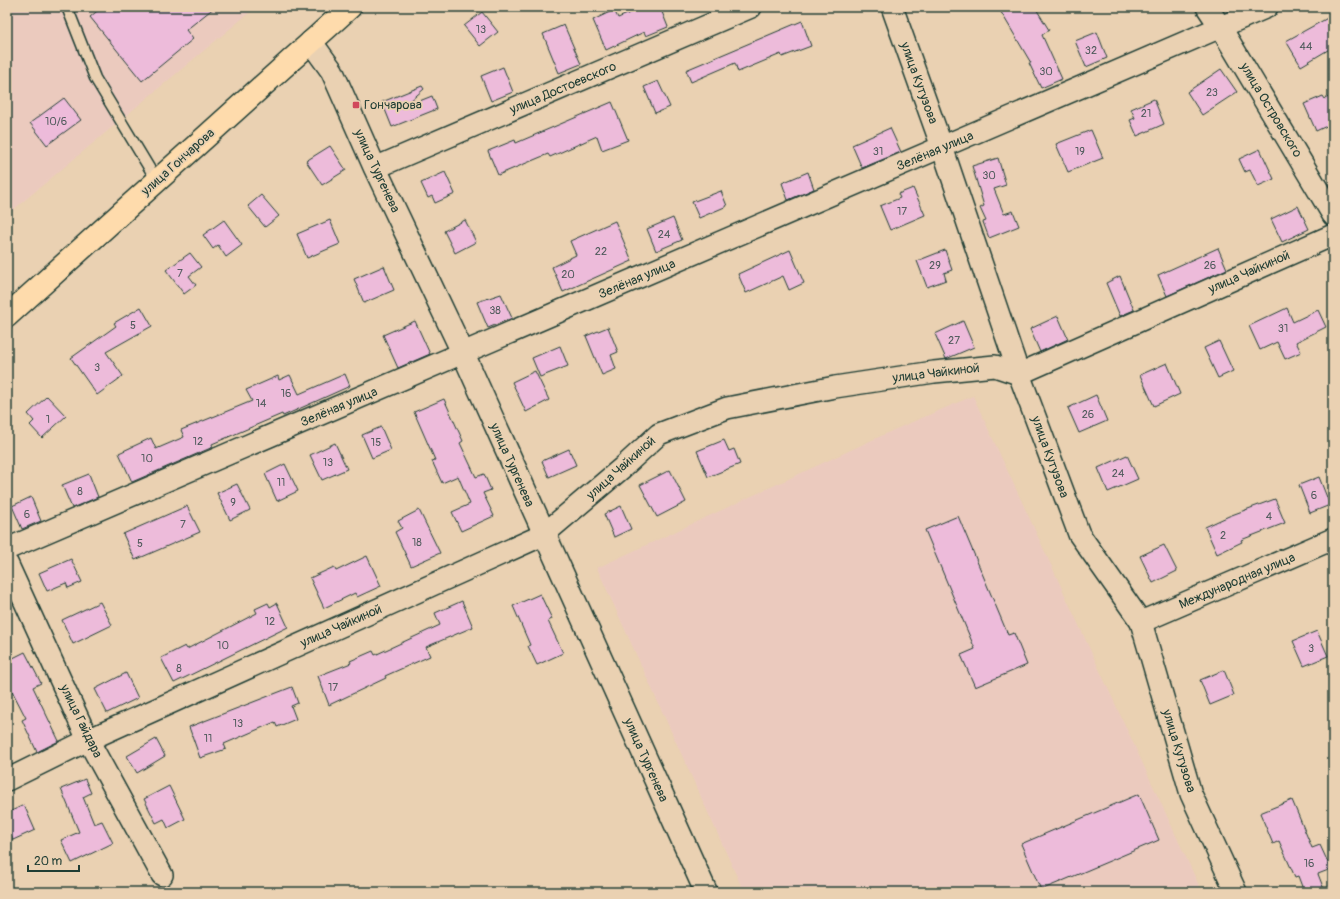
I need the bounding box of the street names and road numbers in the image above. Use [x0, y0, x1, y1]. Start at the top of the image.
street label: улица Кутузова [896, 39, 941, 126]
street label: улица Достоевского [506, 58, 619, 118]
street label: улица Островского [1236, 59, 1306, 160]
street label: улица Гончарова [137, 125, 218, 200]
street label: улица Тургенева [350, 126, 403, 215]
street label: Зелёная улица [894, 128, 976, 174]
street label: улица Чайкиной [1205, 247, 1292, 298]
street label: Зелёная улица [596, 256, 678, 302]
street label: улица Чайкиной [891, 360, 980, 386]
street label: Зелёная улица [298, 384, 380, 430]
street label: улица Кутузова [1027, 413, 1072, 500]
street label: улица Тургенева [486, 420, 538, 509]
street label: улица Чайкиной [582, 433, 659, 504]
street label: Международная улица [1176, 549, 1298, 613]
street label: улица Чайкиной [297, 601, 384, 652]
street label: улица Гайдара [56, 681, 106, 760]
street label: улица Кутузова [1158, 707, 1199, 794]
street label: улица Тургенева [620, 715, 672, 804]

